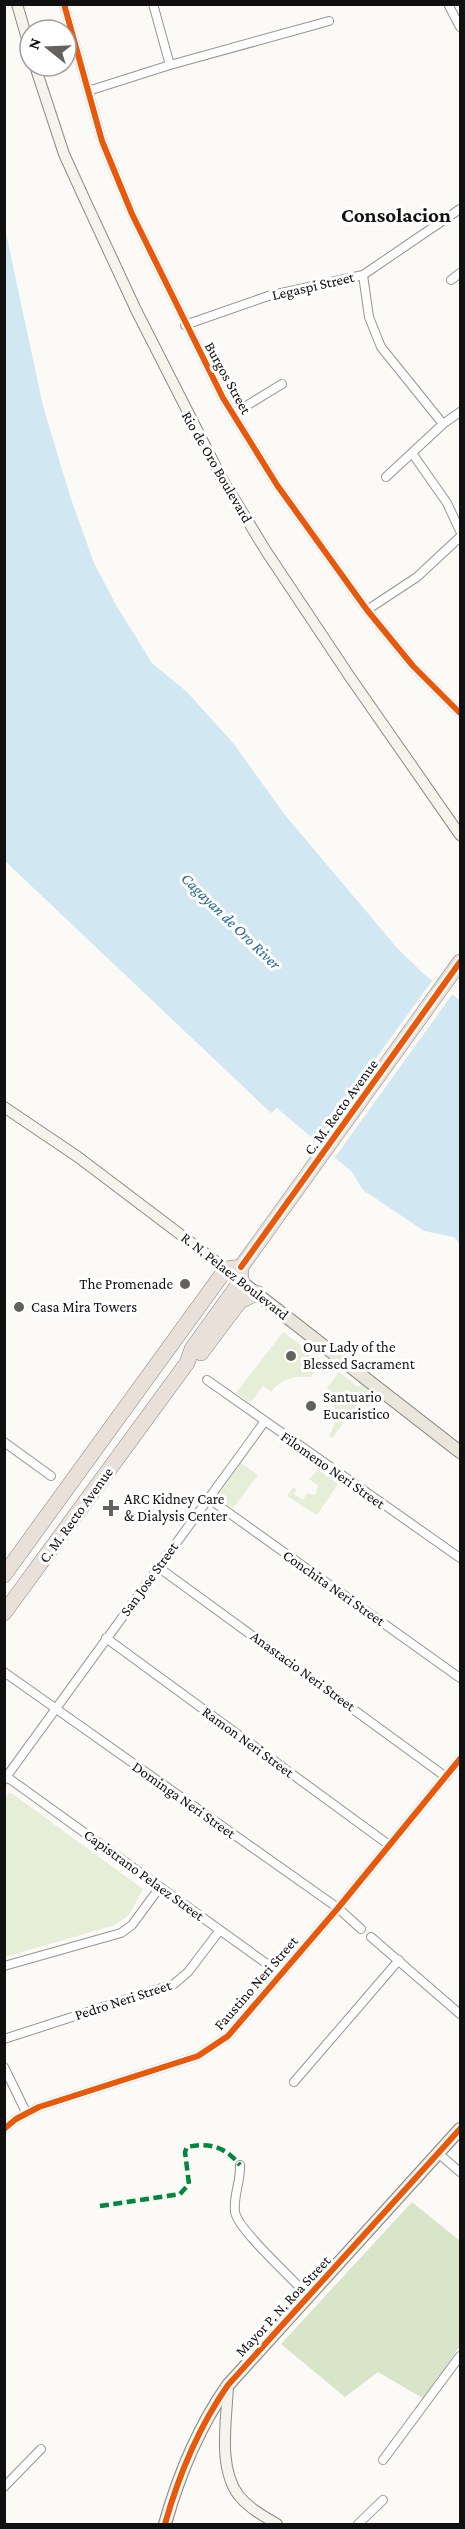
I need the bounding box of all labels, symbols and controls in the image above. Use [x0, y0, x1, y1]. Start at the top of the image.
north arrow [18, 18, 78, 78]
text: N [24, 36, 44, 51]
district label: Consolacion [341, 203, 451, 227]
street label: Legaspi Street [270, 269, 357, 304]
street label: Burgos Street [201, 339, 255, 418]
street label: Rio de Oro Boulevard [179, 409, 255, 526]
water label: Cagayan de Oro River [177, 870, 284, 973]
street label: C. M. Recto Avenue [301, 1056, 381, 1158]
street label: R. N. Pelaez Boulevard [178, 1229, 292, 1323]
place label: The Promenade [79, 1276, 173, 1292]
marker: The Promenade [178, 1277, 192, 1291]
place label: Casa Mira Towers [31, 1299, 137, 1315]
marker: Casa Mira Towers [12, 1300, 26, 1314]
place label: Our Lady of the Blessed Sacrament [303, 1339, 416, 1372]
marker: Our Lady of the Blessed Sacrament [284, 1349, 298, 1363]
place label: Santuario Eucaristico [323, 1389, 390, 1422]
marker: Santuario Eucaristico [304, 1399, 318, 1413]
street label: Filomeno Neri Street [278, 1428, 389, 1512]
street label: C. M. Recto Avenue [36, 1464, 116, 1566]
place label: ARC Kidney Care & Dialysis Center [124, 1491, 228, 1525]
marker: ARC Kidney Care & Dialysis Center [102, 1499, 120, 1517]
street label: San Jose Street [117, 1538, 182, 1620]
street label: Conchita Neri Street [280, 1547, 389, 1630]
street label: Anastacio Neri Street [248, 1628, 359, 1715]
street label: Ramon Neri Street [199, 1703, 298, 1781]
street label: Dominga Neri Street [129, 1758, 239, 1843]
street label: Capistrano Pelaez Street [80, 1826, 208, 1925]
street label: Faustino Neri Street [211, 1932, 302, 2033]
street label: Pedro Neri Street [73, 1977, 174, 2023]
street label: Mayor P. N. Roa Street [232, 2252, 335, 2360]

